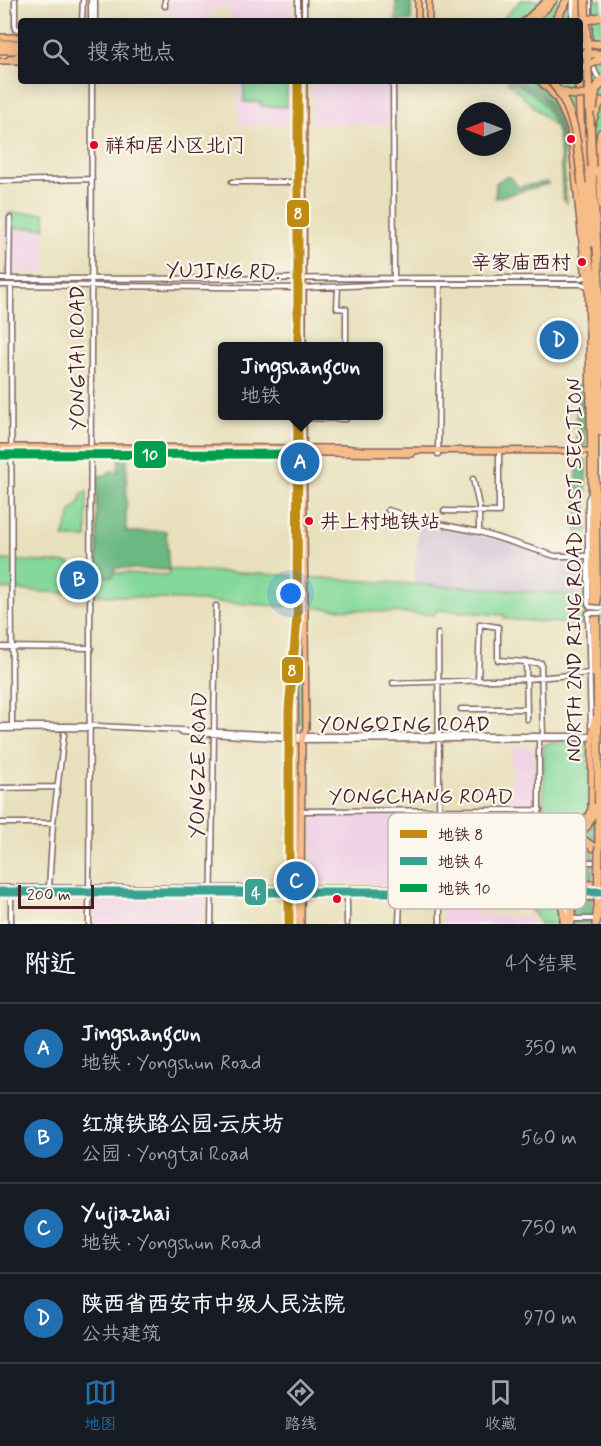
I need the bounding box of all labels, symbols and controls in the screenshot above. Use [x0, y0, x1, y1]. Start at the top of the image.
search box [18, 18, 583, 84]
icon: search [39, 35, 72, 68]
text: 搜索地点 [87, 39, 175, 67]
north arrow [457, 102, 511, 156]
place label: 祥和居小区北门 [105, 133, 245, 160]
unlabelled marker [565, 133, 577, 145]
marker: 祥和居小区北门 [88, 139, 100, 151]
line badge: 8 [286, 199, 310, 228]
text: 8 [293, 204, 303, 225]
place label: 辛家庙西村 [471, 250, 571, 277]
marker: 辛家庙西村 [576, 256, 588, 268]
street label: YUJING RD. [166, 257, 280, 287]
street label: YONGTAI ROAD [64, 285, 92, 431]
pin: D [540, 318, 578, 362]
popup [218, 342, 383, 420]
text: Jingshangcun [241, 353, 360, 381]
street label: NORTH 2ND RING ROAD EAST SECTION [561, 378, 589, 762]
text: 地铁 [241, 383, 281, 410]
line badge: 10 [133, 440, 167, 469]
pin: A [280, 440, 320, 484]
text: 10 [142, 445, 158, 466]
place label: 井上村地铁站 [320, 509, 440, 536]
marker: 井上村地铁站 [303, 515, 315, 527]
pin: B [60, 558, 98, 602]
your location [276, 579, 305, 608]
line badge: 8 [281, 656, 304, 684]
text: 8 [287, 661, 297, 682]
street label: YONGZE ROAD [184, 691, 214, 839]
street label: YONGQING ROAD [318, 711, 490, 739]
street label: YONGCHANG ROAD [329, 783, 513, 811]
legend [388, 813, 586, 909]
text: 地铁 8 [438, 825, 483, 846]
text: 地铁 4 [438, 852, 484, 873]
pin: C [276, 858, 316, 904]
line badge: 4 [244, 878, 267, 906]
text: 地铁 10 [438, 879, 491, 900]
scale bar [18, 882, 94, 910]
text: 4 [251, 883, 261, 904]
text: 200 m [27, 885, 71, 906]
unlabelled marker [331, 893, 343, 905]
text: 附近 [24, 948, 76, 982]
text: 4个结果 [505, 951, 577, 978]
text: Jingshangcun [81, 1020, 201, 1048]
text: A [37, 1035, 50, 1062]
text: 350 m [524, 1035, 577, 1062]
text: 地铁 · Yongshun Road [81, 1050, 262, 1077]
text: 红旗铁路公园·云庆坊 [81, 1111, 284, 1139]
text: B [37, 1125, 50, 1152]
text: 560 m [521, 1125, 577, 1152]
text: 公园 · Yongtai Road [81, 1141, 249, 1168]
text: Yujiazhai [81, 1200, 170, 1228]
text: C [36, 1215, 51, 1242]
text: 750 m [521, 1215, 577, 1242]
text: 地铁 · Yongshun Road [81, 1230, 262, 1257]
text: 陕西省西安市中级人民法院 [81, 1291, 345, 1319]
text: D [37, 1305, 50, 1332]
text: 970 m [524, 1305, 577, 1332]
text: 公共建筑 [81, 1321, 161, 1348]
tab: 地图 [84, 1376, 117, 1435]
tab: 路线 [284, 1376, 317, 1435]
tab: 收藏 [484, 1376, 517, 1435]

